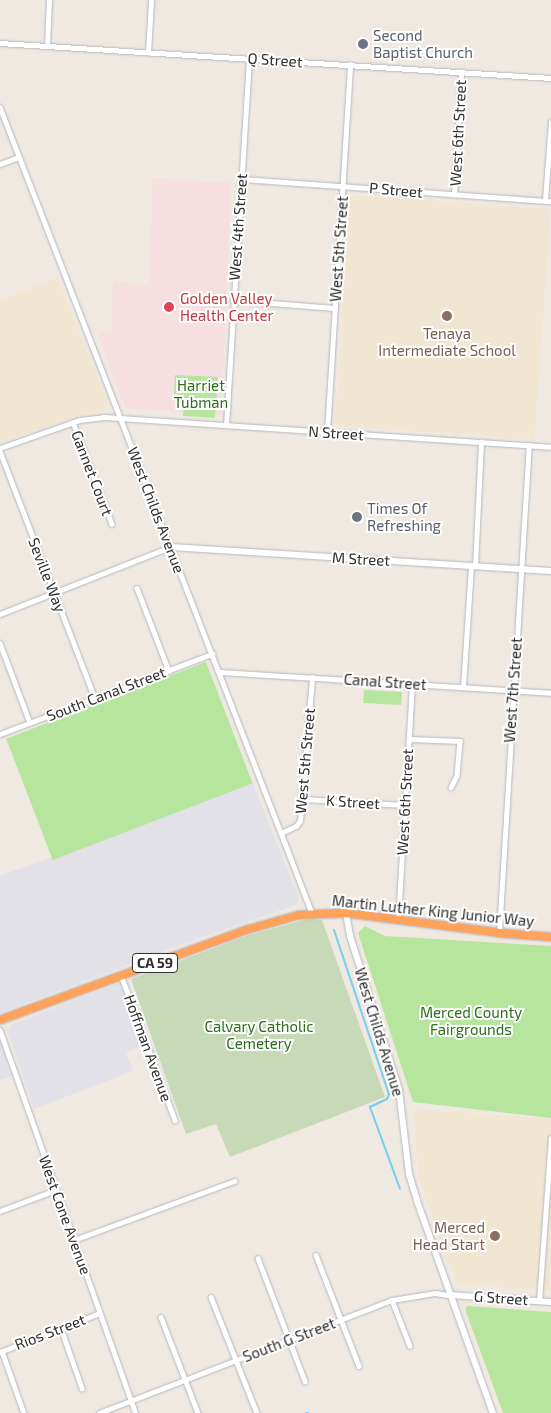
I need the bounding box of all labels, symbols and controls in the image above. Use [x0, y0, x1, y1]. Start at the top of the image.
place label: Second Baptist Church [373, 26, 473, 61]
marker: Second Baptist Church [357, 38, 369, 50]
street label: Q Street [247, 49, 303, 71]
street label: West 6th Street [446, 79, 470, 187]
street label: West 4th Street [225, 173, 251, 281]
street label: P Street [368, 179, 424, 201]
street label: West 5th Street [326, 195, 352, 303]
place label: Golden Valley Health Center [180, 289, 274, 324]
marker: Golden Valley Health Center [162, 300, 176, 314]
marker: Tenaya Intermediate School [441, 310, 453, 322]
place label: Tenaya Intermediate School [378, 324, 516, 359]
park label: Harriet Tubman [174, 376, 228, 411]
street label: N Street [308, 422, 364, 444]
street label: Gannet Court [68, 428, 116, 518]
street label: West Childs Avenue [124, 444, 188, 576]
place label: Times Of Refreshing [367, 499, 441, 534]
marker: Times Of Refreshing [351, 511, 363, 523]
street label: Seville Way [25, 535, 69, 615]
street label: M Street [331, 548, 391, 570]
street label: West 7th Street [500, 637, 526, 743]
street label: South Canal Street [44, 663, 168, 725]
street label: Canal Street [343, 670, 427, 694]
street label: West 5th Street [291, 707, 319, 815]
street label: West 6th Street [393, 748, 417, 856]
street label: K Street [325, 791, 381, 813]
street label: Martin Luther King Junior Way [331, 891, 535, 931]
road number: CA 59 [131, 951, 179, 974]
street label: West Childs Avenue [351, 965, 407, 1099]
street label: Hoffman Avenue [120, 992, 176, 1104]
park label: Merced County Fairgrounds [420, 1003, 522, 1038]
park label: Calvary Catholic Cemetery [204, 1017, 314, 1052]
street label: West Cone Avenue [35, 1153, 95, 1277]
place label: Merced Head Start [413, 1218, 485, 1253]
marker: Merced Head Start [489, 1230, 501, 1242]
street label: G Street [473, 1287, 529, 1309]
street label: Rios Street [12, 1310, 88, 1354]
street label: South G Street [240, 1314, 338, 1366]

